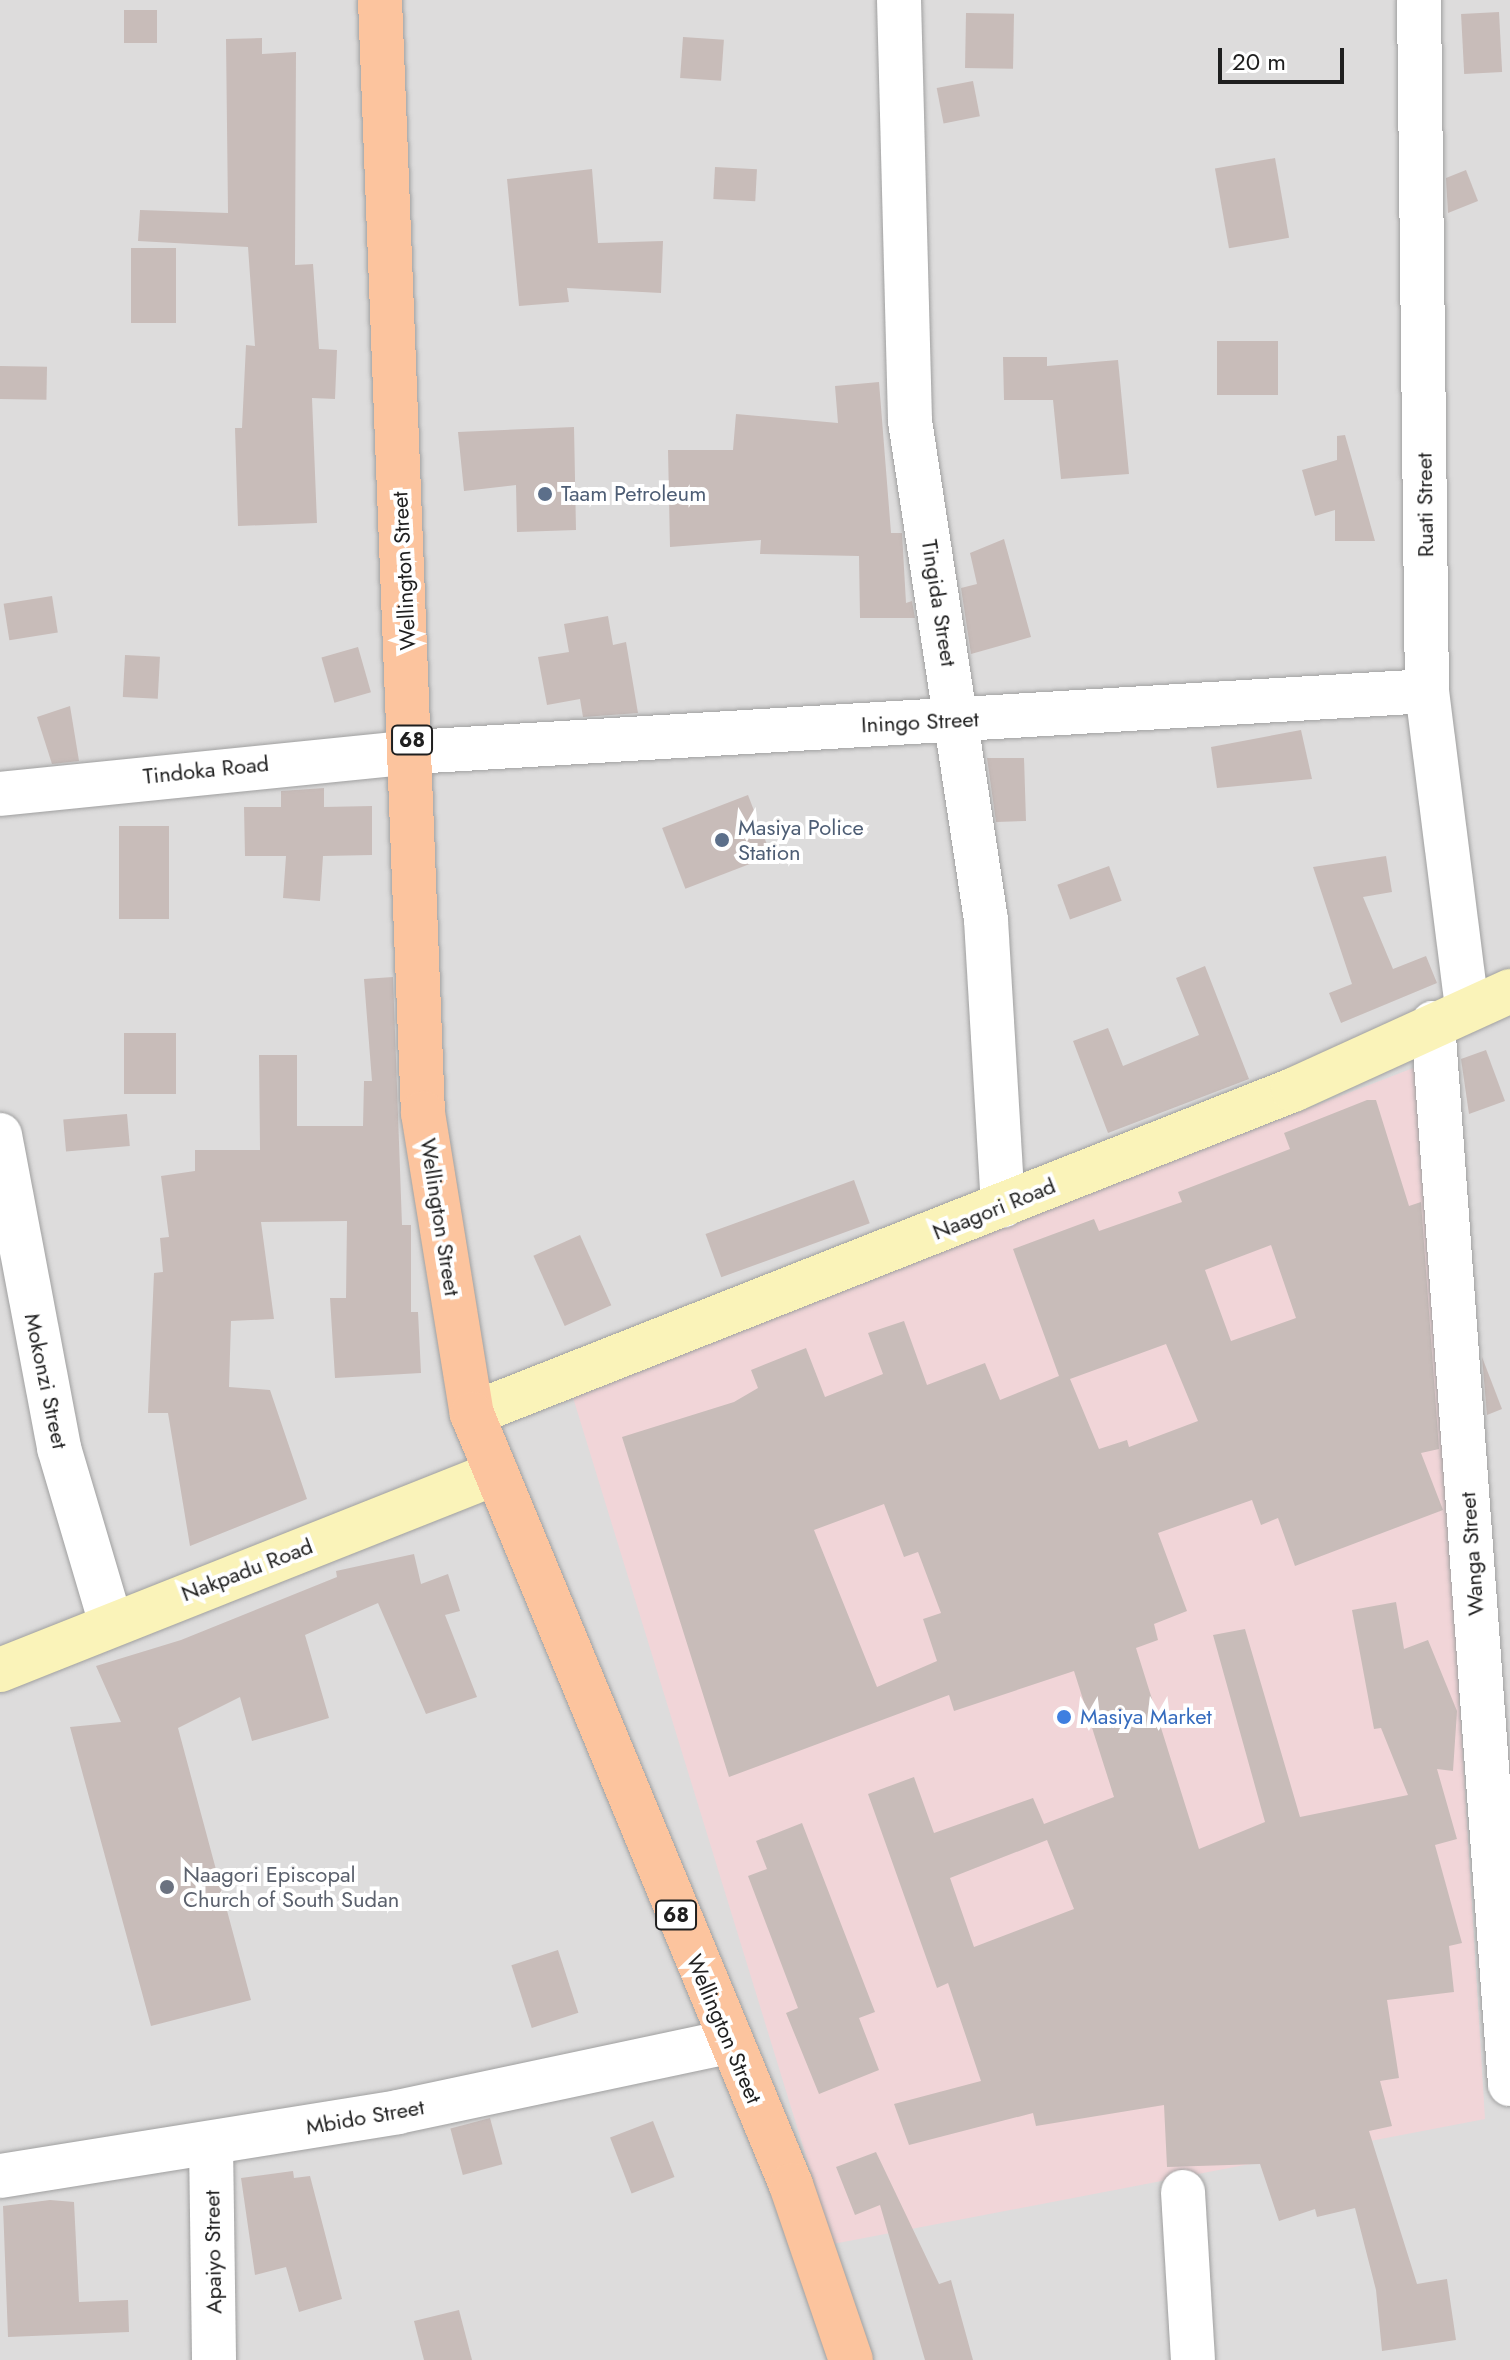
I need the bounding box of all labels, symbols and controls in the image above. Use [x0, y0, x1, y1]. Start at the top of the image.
scale bar [1222, 32, 1348, 82]
text: 20 m [1232, 44, 1286, 79]
street label: Ruati Street [1411, 453, 1439, 557]
place label: Taam Petroleum [561, 481, 706, 507]
marker: Taam Petroleum [536, 485, 554, 503]
street label: Wellington Street [387, 491, 421, 651]
street label: Tingida Street [916, 538, 962, 668]
street label: Iningo Street [860, 706, 980, 738]
road number: 68 [390, 724, 434, 756]
street label: Tindoka Road [142, 750, 270, 790]
place label: Masiya Police Station [738, 814, 864, 866]
marker: Masiya Police Station [713, 831, 731, 849]
street label: Wellington Street [415, 1136, 465, 1298]
street label: Naagori Road [929, 1172, 1059, 1246]
street label: Mokonzi Street [19, 1311, 73, 1451]
street label: Wanga Street [1455, 1491, 1489, 1617]
street label: Nakpadu Road [178, 1533, 316, 1607]
place label: Masiya Market [1080, 1704, 1212, 1730]
marker: Masiya Market [1055, 1708, 1073, 1726]
place label: Naagori Episcopal Church of South Sudan [183, 1861, 399, 1912]
marker: Naagori Episcopal Church of South Sudan [158, 1878, 176, 1896]
road number: 68 [654, 1899, 698, 1931]
street label: Wellington Street [681, 1951, 767, 2107]
street label: Mbido Street [304, 2094, 426, 2140]
street label: Apaiyo Street [199, 2190, 227, 2314]

